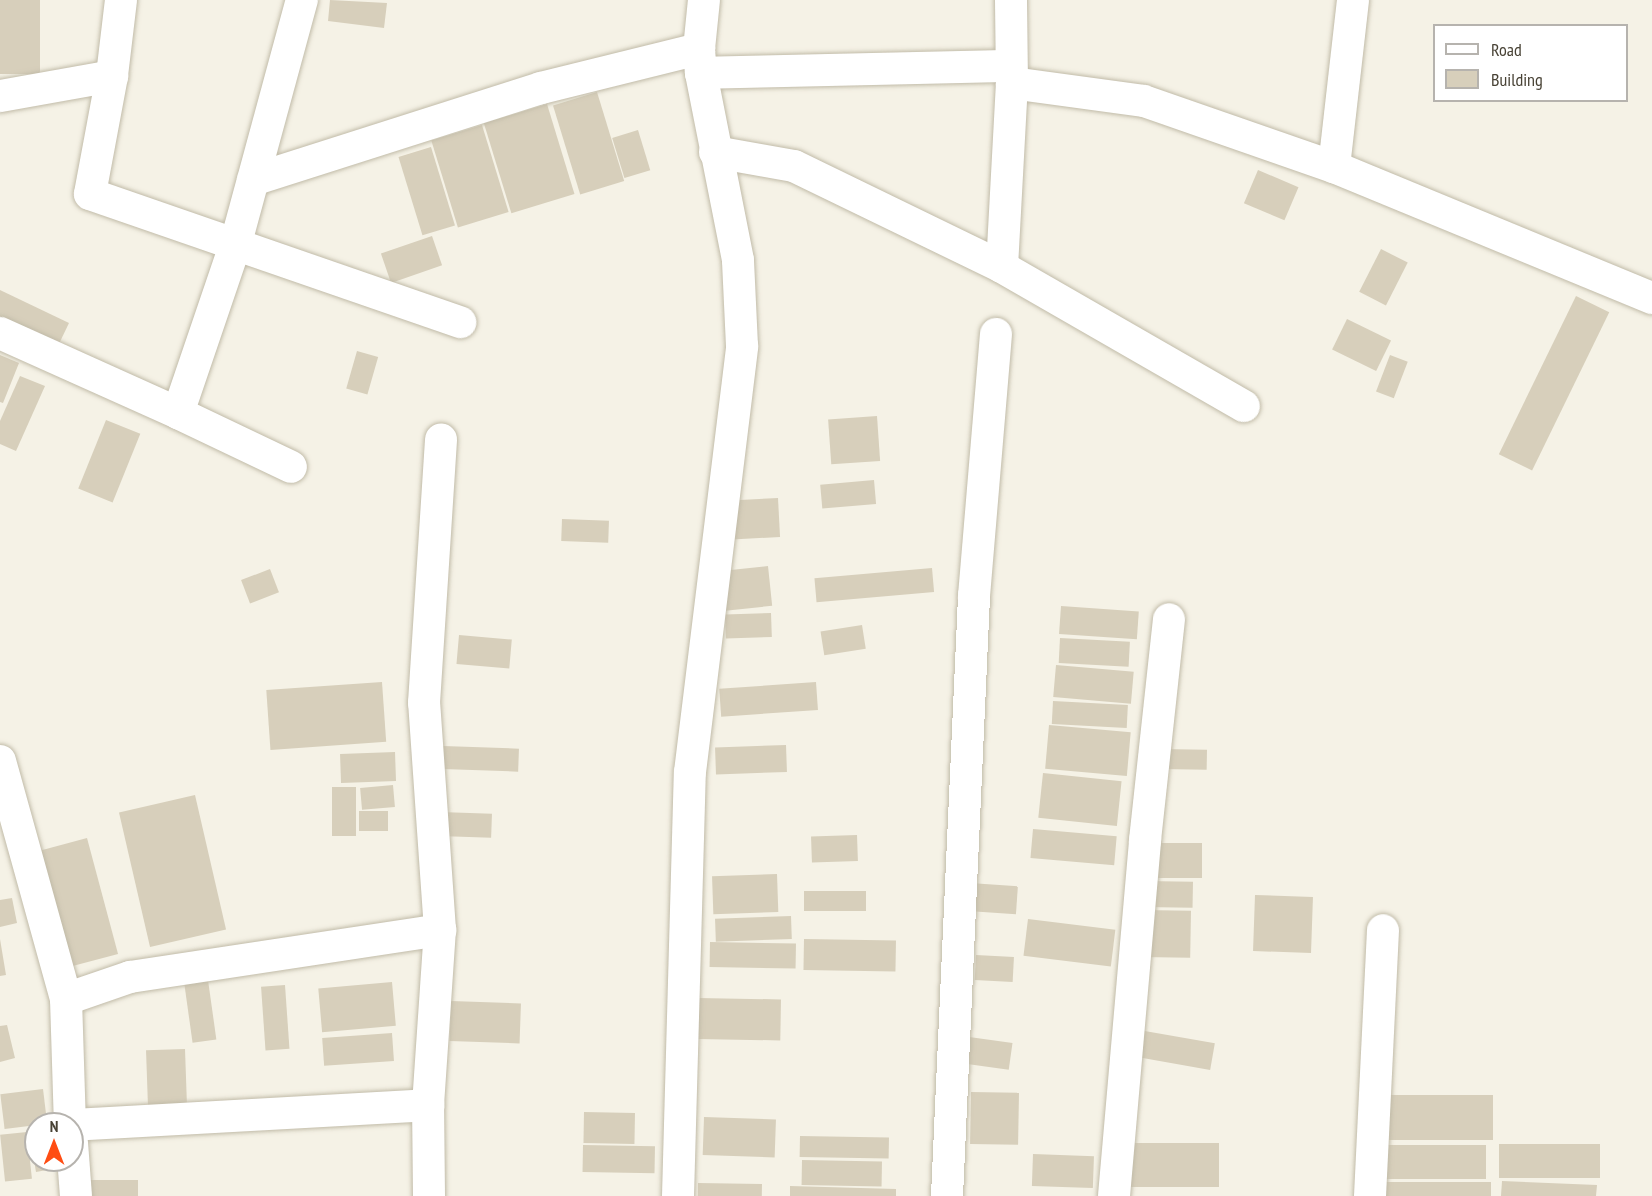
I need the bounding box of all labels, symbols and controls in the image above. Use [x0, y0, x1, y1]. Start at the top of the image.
legend [1433, 24, 1628, 102]
text: Road [1491, 38, 1522, 61]
text: Building [1491, 68, 1543, 91]
north arrow [24, 1112, 84, 1172]
text: N [50, 1116, 58, 1136]

